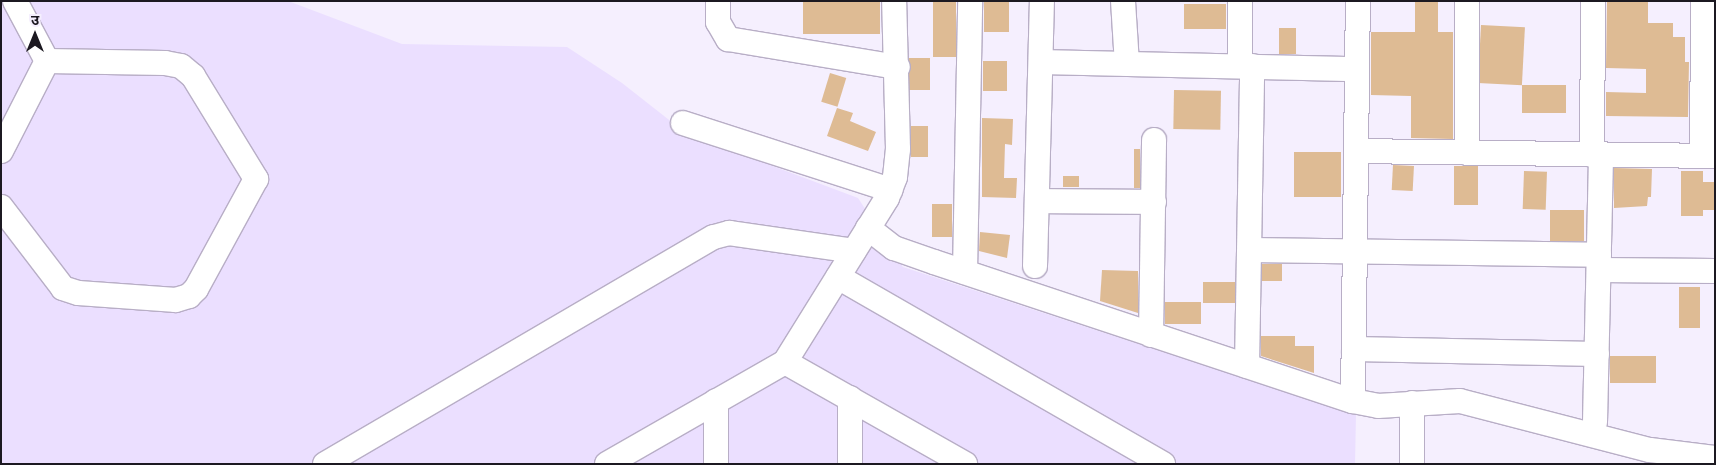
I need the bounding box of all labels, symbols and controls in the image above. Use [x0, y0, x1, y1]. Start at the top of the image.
north arrow [10, 10, 60, 60]
text: उ [31, 10, 39, 29]

